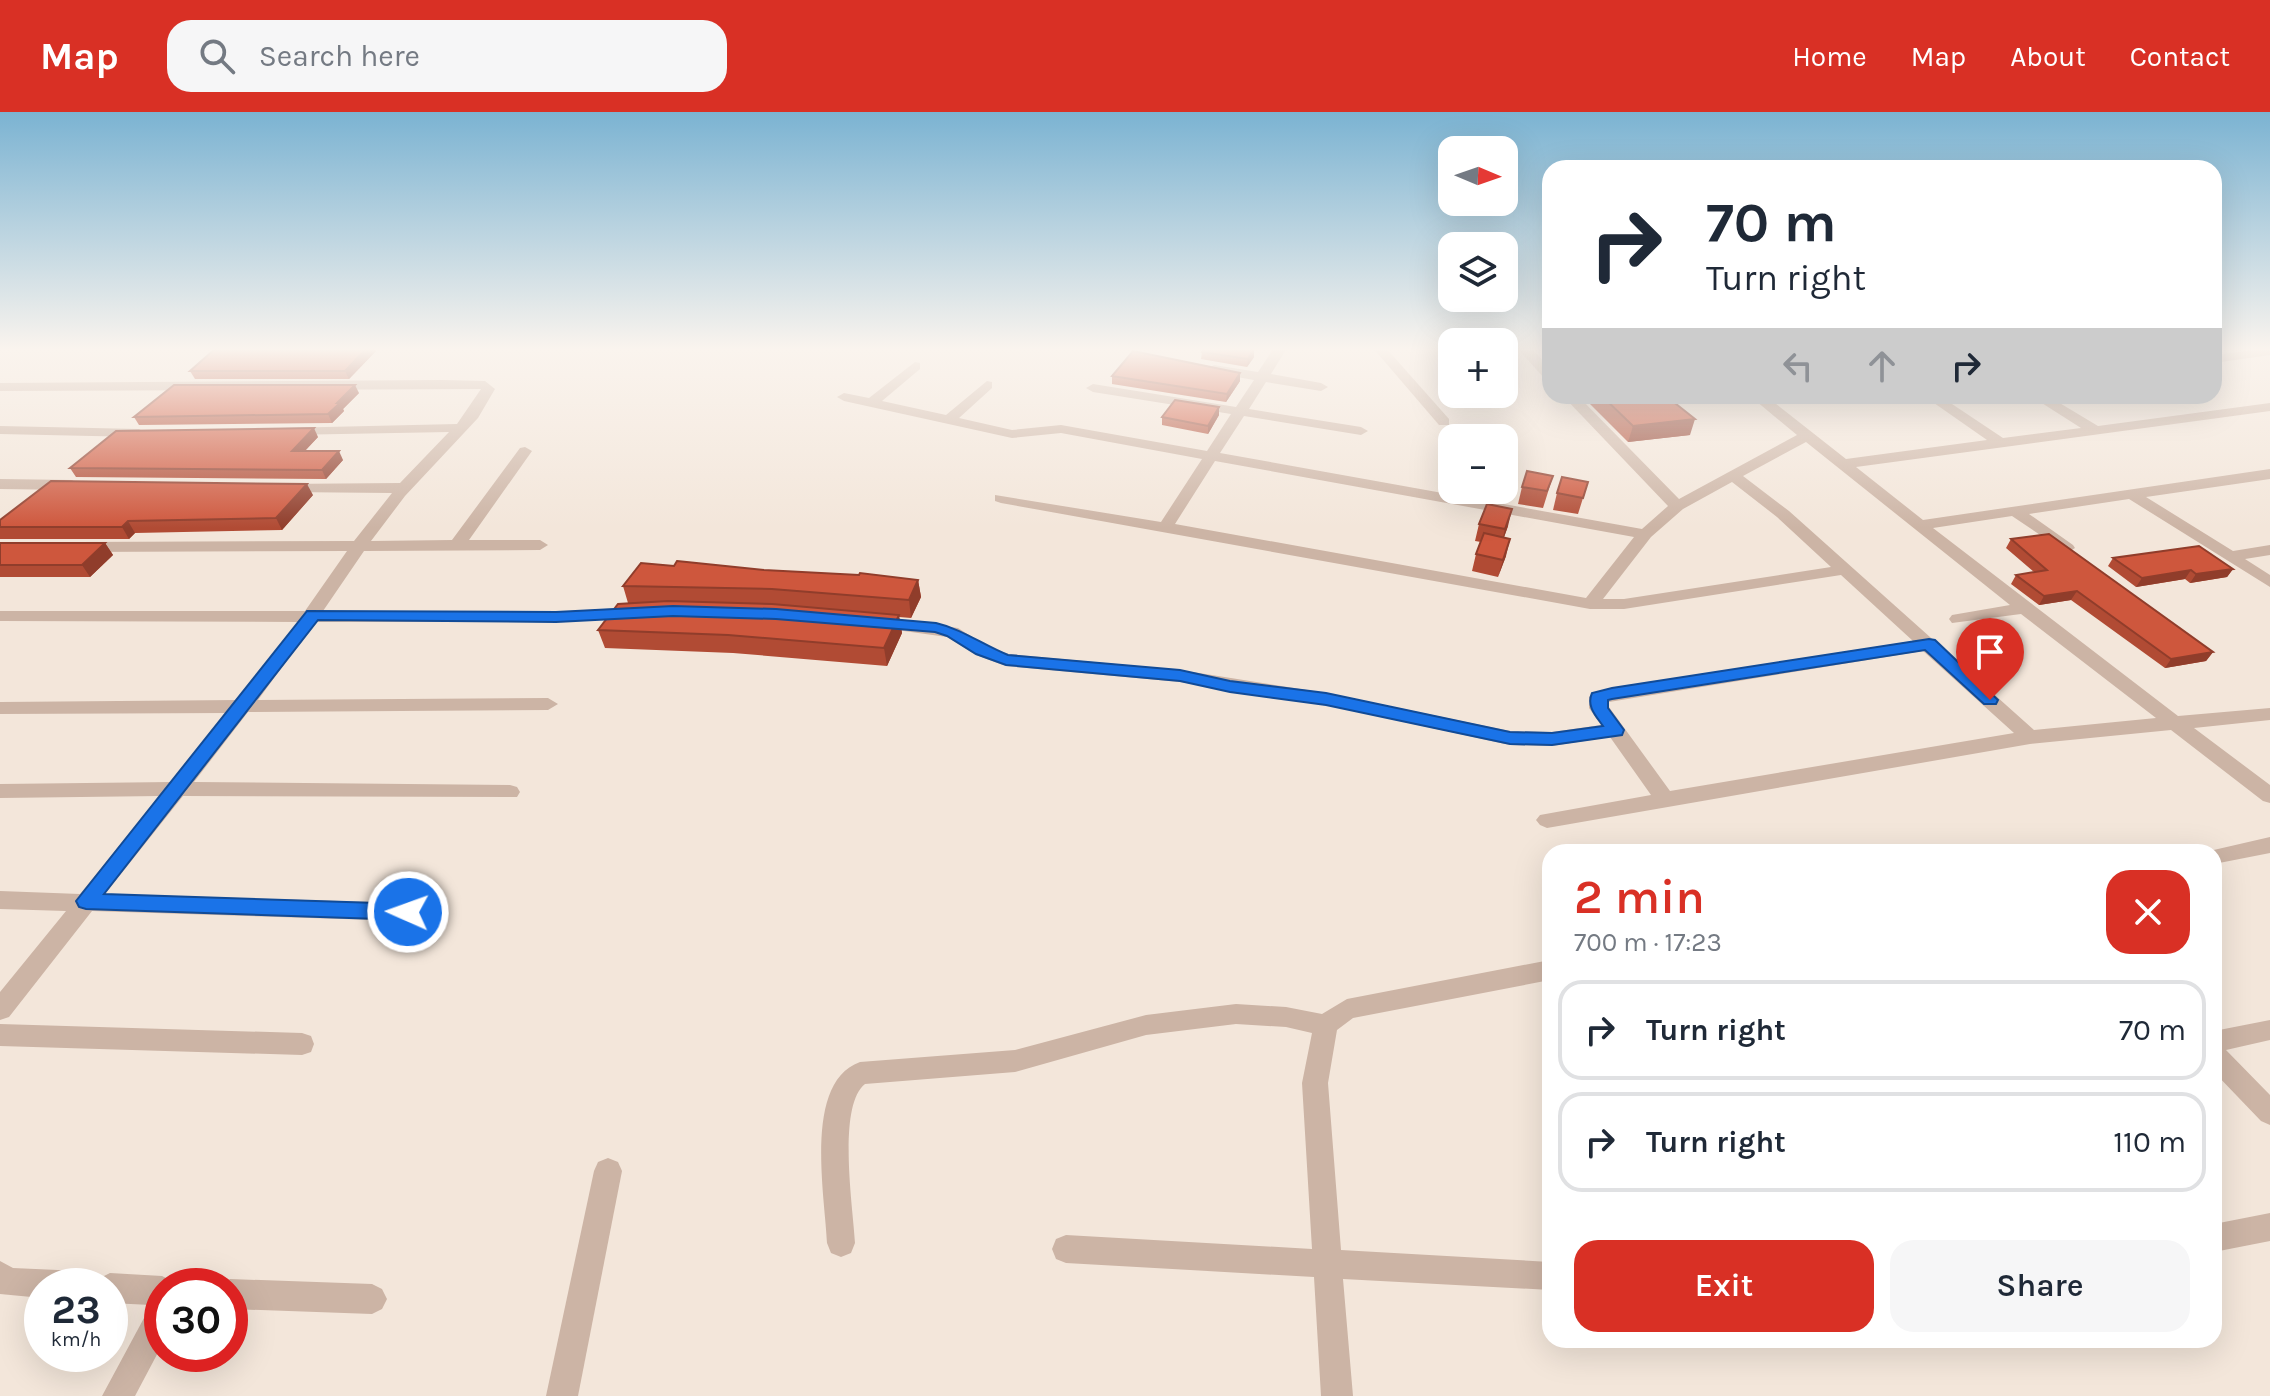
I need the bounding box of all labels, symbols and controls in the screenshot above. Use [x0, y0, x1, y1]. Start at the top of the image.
search box [167, 20, 727, 92]
text: Map [40, 34, 119, 79]
icon: search [195, 34, 239, 78]
text: Search here [259, 38, 420, 74]
text: Home [1792, 40, 1867, 73]
text: Map [1911, 40, 1966, 73]
text: About [2010, 40, 2086, 73]
text: Contact [2130, 40, 2230, 73]
north arrow [1438, 136, 1518, 216]
map controls [1438, 136, 1518, 504]
text: 70 m [1706, 190, 1837, 255]
icon: right [1574, 192, 1678, 296]
button: layers [1438, 232, 1518, 312]
text: Turn right [1706, 257, 1866, 299]
button: + [1438, 328, 1518, 408]
icon: left [1776, 344, 1820, 388]
icon: ahead [1860, 344, 1904, 388]
icon: right [1944, 344, 1988, 388]
button: − [1438, 424, 1518, 504]
pin [1956, 618, 2024, 700]
icon: arrive [1968, 630, 2012, 674]
text: 2 min [1574, 869, 1705, 925]
position arrow [366, 870, 450, 954]
button: close [2106, 870, 2190, 954]
text: 700 m · 17:23 [1574, 927, 1722, 958]
icon: right [1578, 1008, 1622, 1052]
text: Turn right [1646, 1012, 1786, 1048]
text: 70 m [2119, 1012, 2186, 1048]
icon: right [1578, 1120, 1622, 1164]
text: Turn right [1646, 1124, 1786, 1160]
text: 110 m [2113, 1124, 2186, 1160]
button: Exit [1574, 1240, 1874, 1332]
button: Share [1890, 1240, 2190, 1332]
speed limit sign: 30 [144, 1268, 248, 1372]
text: 23 [51, 1286, 101, 1333]
text: km/h [51, 1328, 101, 1351]

